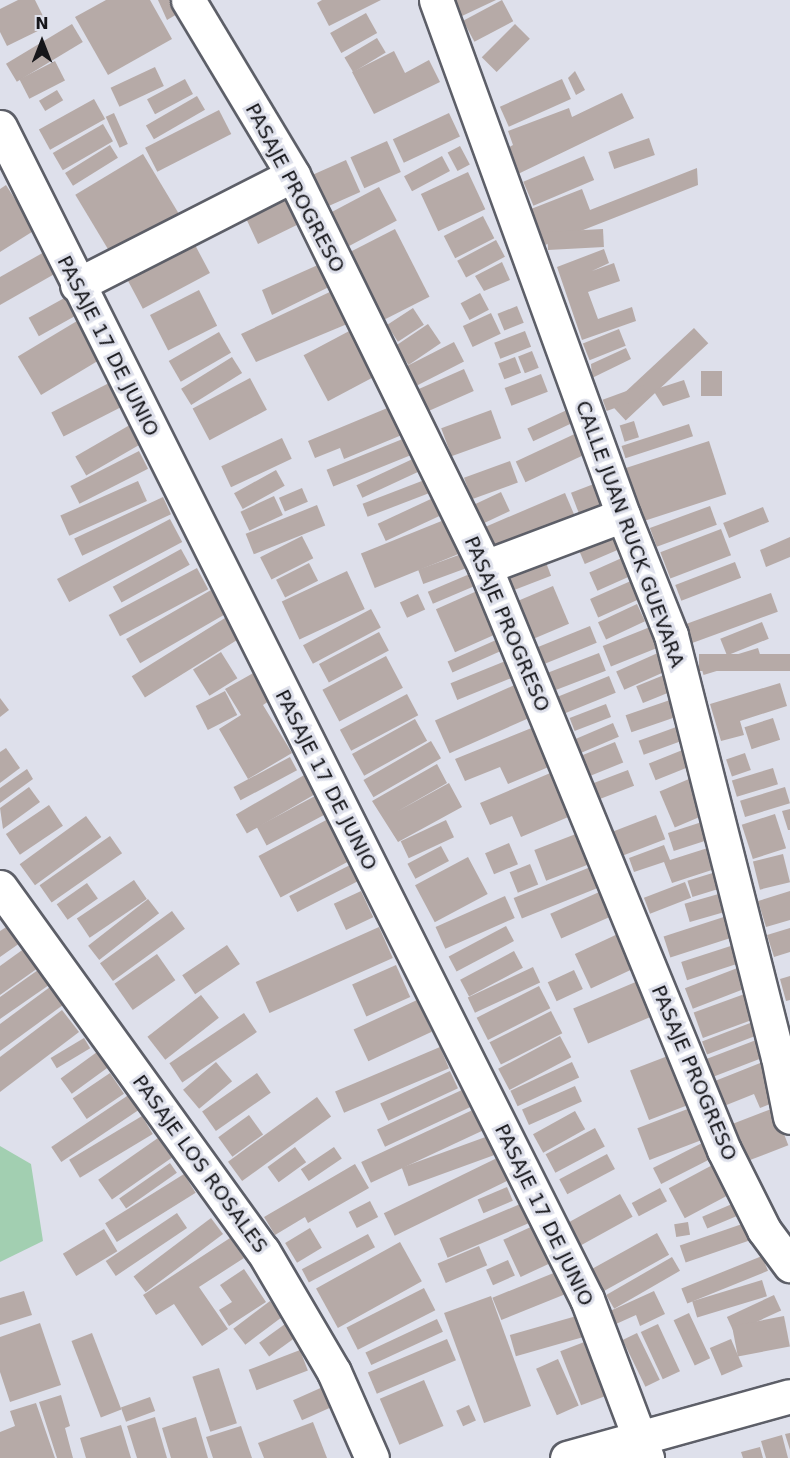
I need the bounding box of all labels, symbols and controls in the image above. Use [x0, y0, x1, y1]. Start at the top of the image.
north arrow [12, 12, 72, 72]
text: N [35, 14, 49, 33]
street label: PASAJE PROGRESO [240, 99, 350, 277]
street label: PASAJE 17 DE JUNIO [52, 252, 164, 440]
street label: CALLE JUAN RUCK GUEVARA [570, 397, 690, 671]
street label: PASAJE PROGRESO [459, 533, 555, 715]
street label: PASAJE 17 DE JUNIO [270, 686, 382, 874]
street label: PASAJE PROGRESO [646, 982, 742, 1164]
street label: PASAJE LOS ROSALES [127, 1070, 273, 1258]
street label: PASAJE 17 DE JUNIO [489, 1120, 599, 1310]

